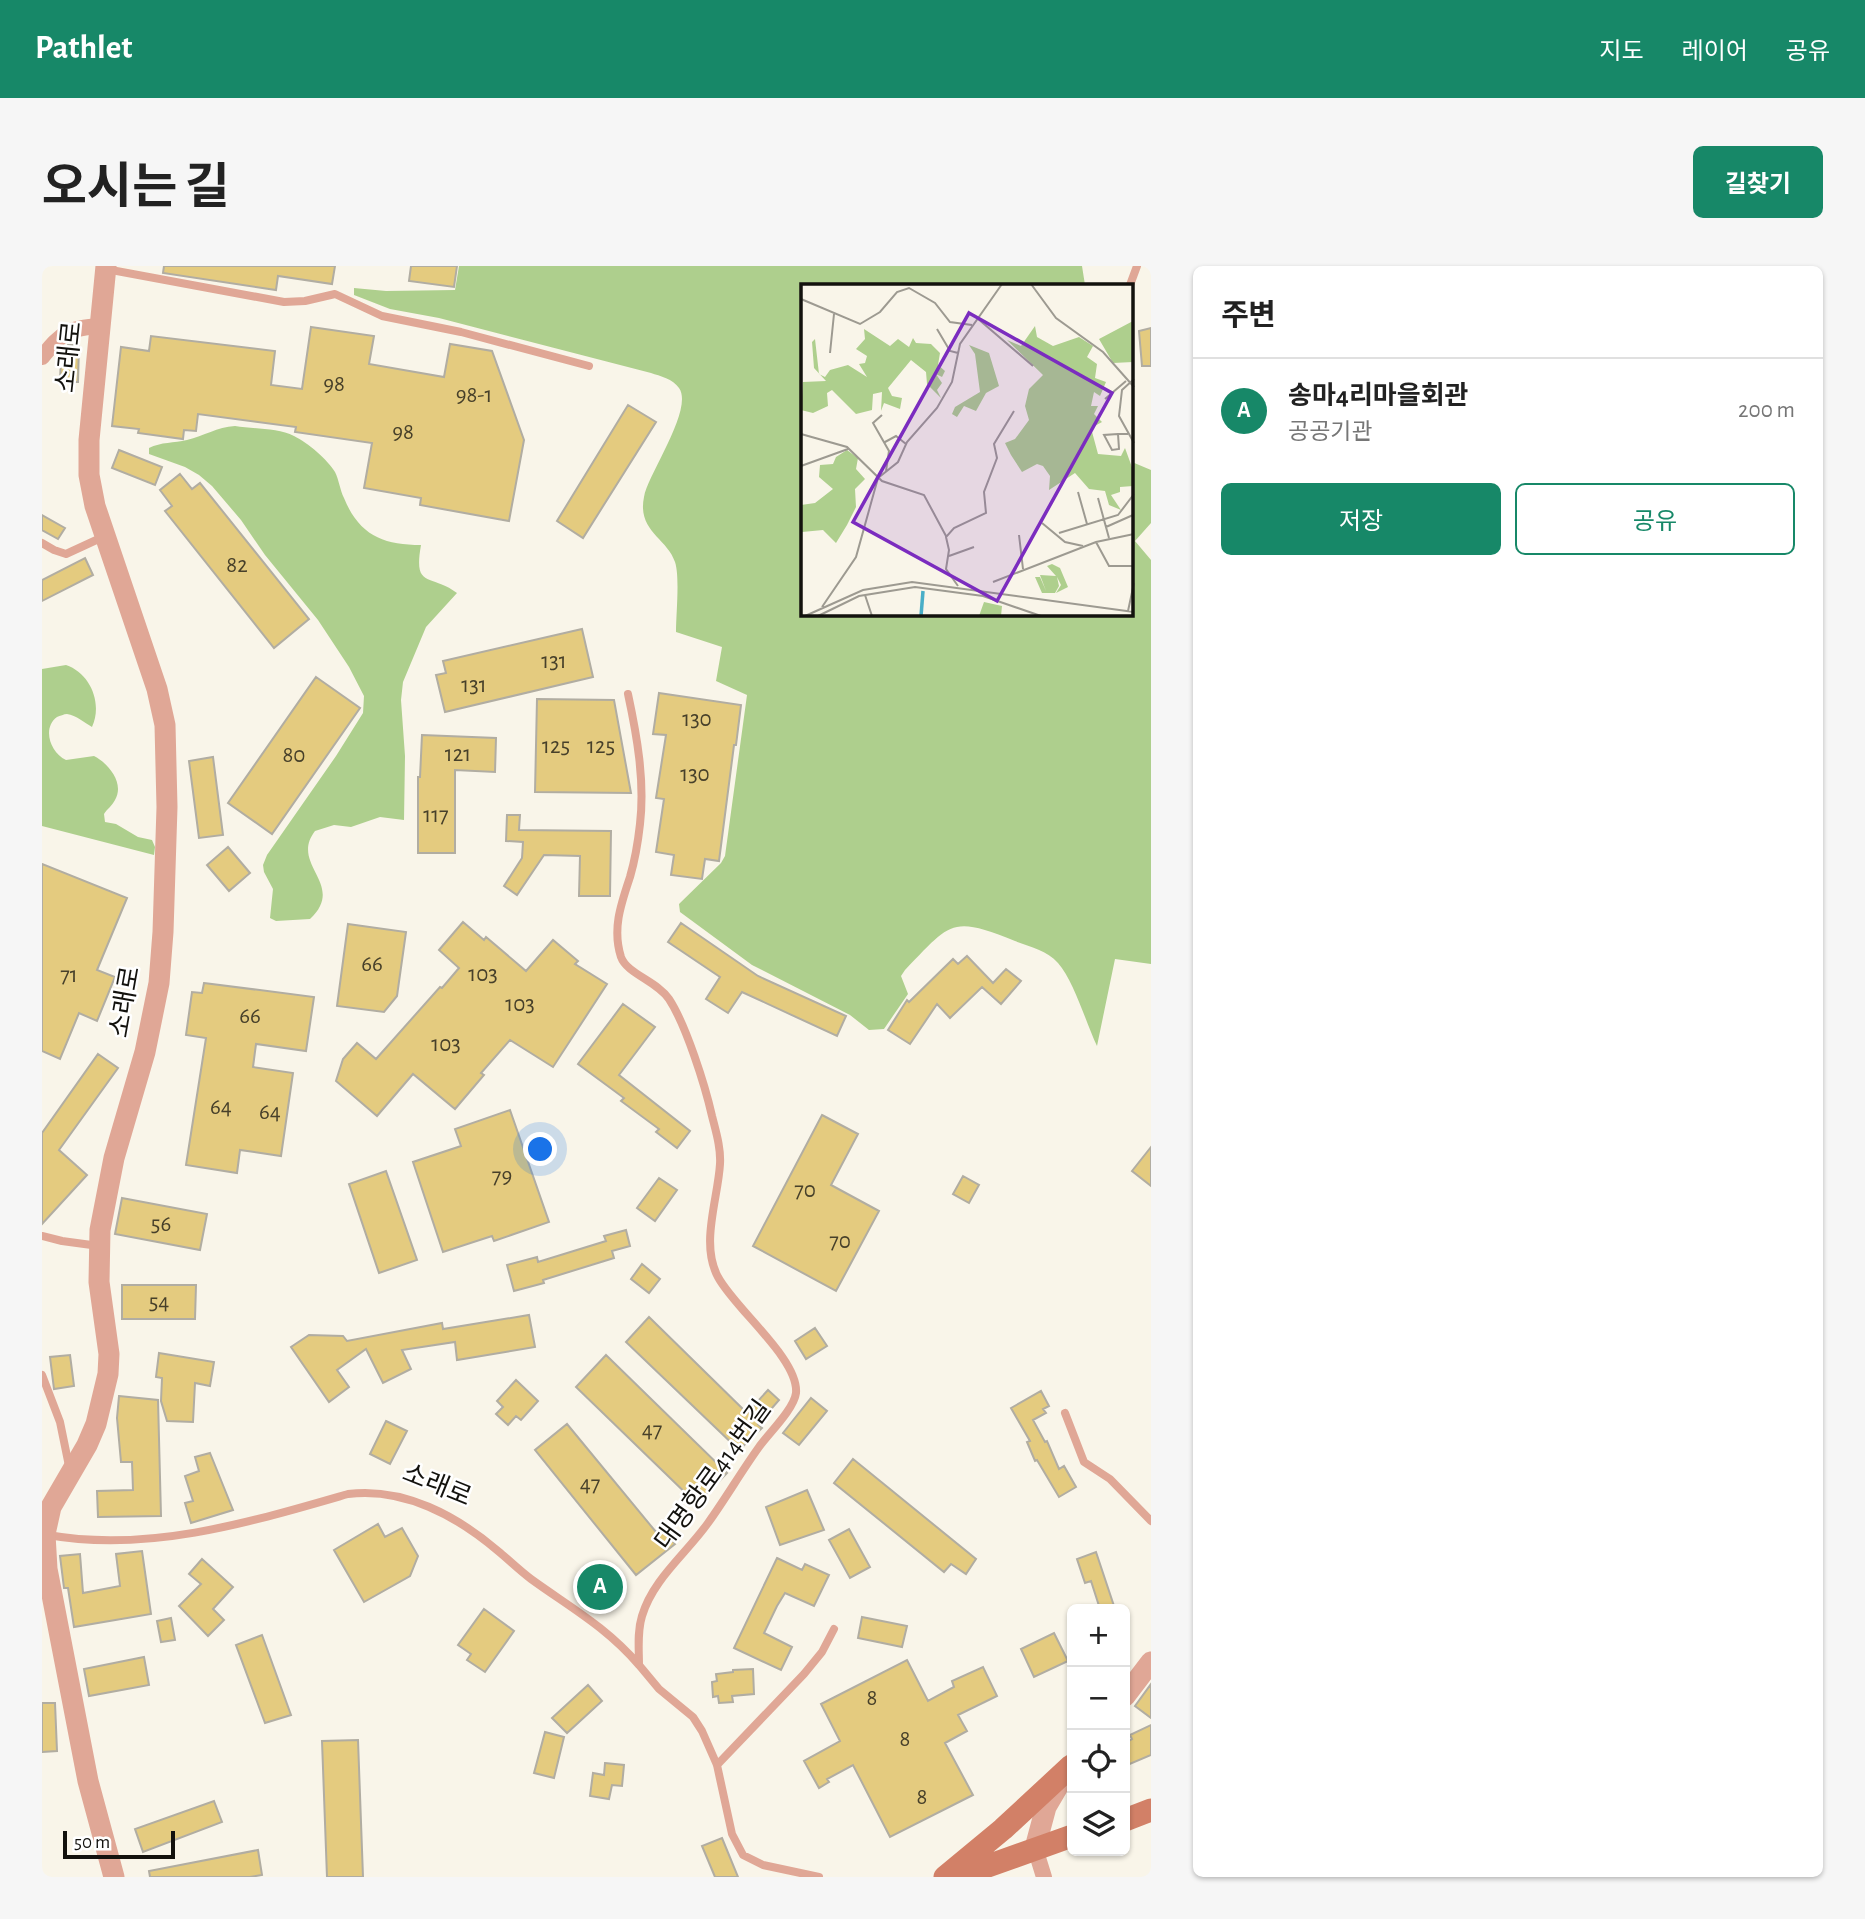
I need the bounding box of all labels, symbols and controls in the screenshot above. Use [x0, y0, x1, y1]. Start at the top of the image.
text: Pathlet [35, 32, 133, 65]
text: 지도 [1599, 40, 1644, 64]
text: 레이어 [1682, 40, 1748, 64]
text: 공유 [1786, 40, 1830, 64]
button: 길찾기 [1693, 146, 1823, 218]
text: 오시는 길 [42, 164, 230, 213]
inset map [801, 284, 1134, 616]
text: 주변 [1221, 301, 1276, 331]
street label: 소래로 [51, 320, 86, 394]
house number: 98 [323, 373, 345, 396]
text: 송마4리마을회관 [1288, 383, 1469, 409]
house number: 98-1 [456, 384, 492, 407]
text: A [1237, 399, 1251, 422]
text: 200 m [1738, 399, 1795, 422]
house number: 98 [392, 421, 414, 444]
text: 공공기관 [1288, 421, 1373, 444]
button: 저장 [1221, 483, 1501, 555]
button: 공유 [1515, 483, 1795, 555]
house number: 82 [226, 554, 248, 577]
house number: 131 [541, 650, 567, 673]
house number: 131 [461, 674, 487, 697]
house number: 130 [682, 708, 712, 731]
house number: 125 [542, 735, 570, 758]
house number: 125 [587, 735, 615, 758]
house number: 121 [445, 743, 471, 766]
house number: 80 [282, 744, 306, 767]
house number: 130 [680, 763, 710, 786]
house number: 117 [423, 804, 449, 827]
house number: 66 [361, 953, 383, 976]
house number: 103 [468, 963, 498, 986]
house number: 71 [60, 964, 78, 987]
street label: 소래로 [105, 964, 144, 1040]
house number: 103 [505, 993, 535, 1016]
house number: 66 [239, 1005, 261, 1028]
house number: 103 [431, 1033, 461, 1056]
house number: 64 [210, 1096, 232, 1119]
house number: 64 [259, 1101, 281, 1124]
your location [523, 1132, 557, 1166]
house number: 79 [492, 1165, 512, 1188]
house number: 70 [794, 1179, 816, 1202]
house number: 56 [151, 1213, 171, 1236]
house number: 70 [829, 1230, 851, 1253]
house number: 54 [149, 1291, 169, 1314]
street label: 대명항로414번길 [650, 1395, 776, 1554]
house number: 47 [642, 1419, 662, 1442]
street label: 소래로 [399, 1459, 476, 1510]
house number: 47 [580, 1473, 600, 1496]
pin: A [577, 1561, 623, 1613]
map controls [1067, 1604, 1130, 1856]
button: + [1067, 1604, 1130, 1667]
button: − [1067, 1667, 1130, 1730]
house number: 8 [867, 1687, 877, 1710]
house number: 8 [900, 1728, 910, 1751]
button: locate [1067, 1730, 1130, 1793]
house number: 8 [917, 1786, 927, 1809]
button: layers [1067, 1793, 1130, 1856]
scale bar [63, 1828, 175, 1860]
text: 50 m [74, 1833, 110, 1852]

